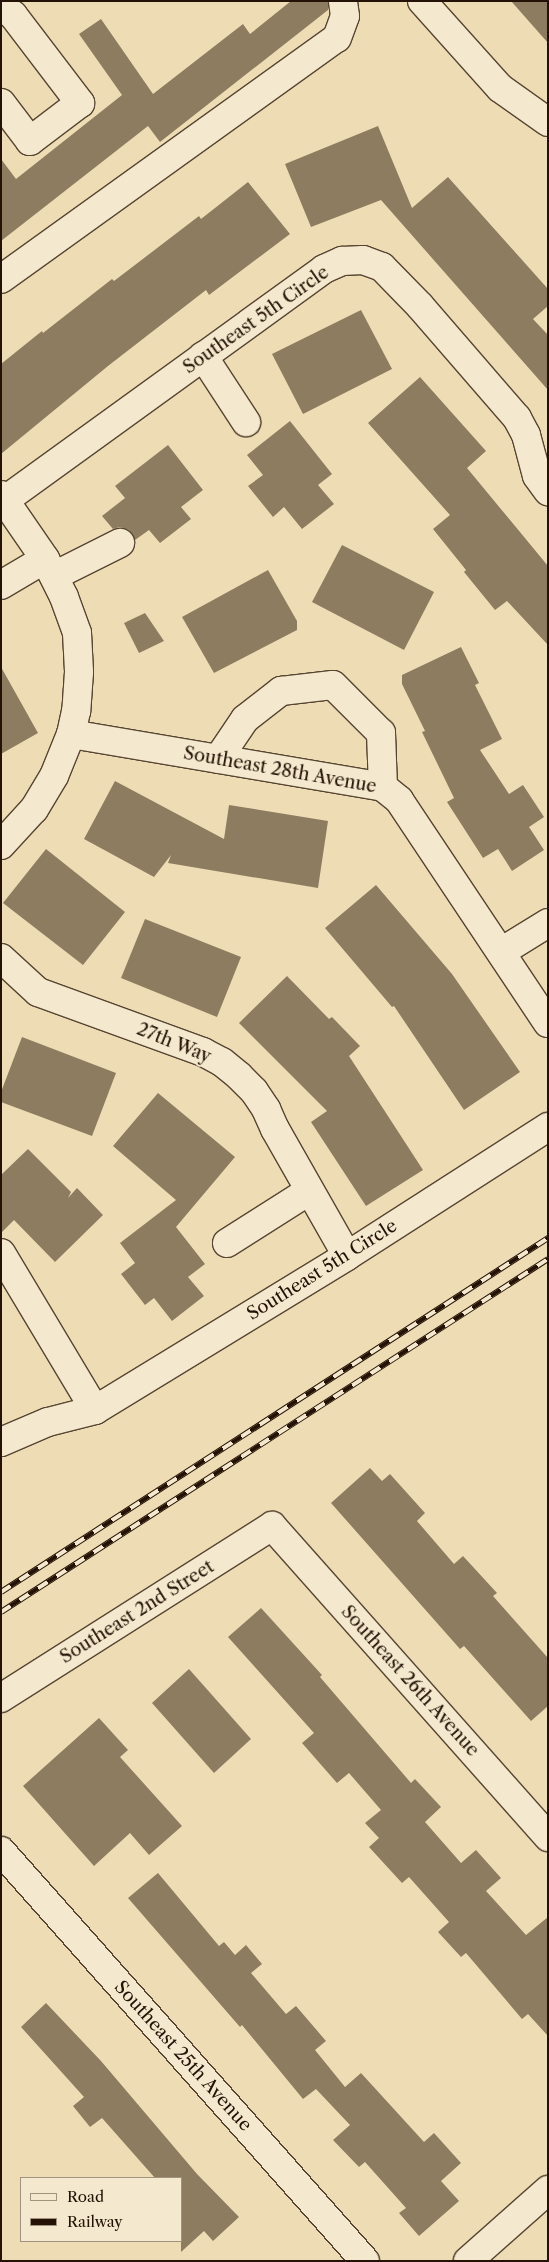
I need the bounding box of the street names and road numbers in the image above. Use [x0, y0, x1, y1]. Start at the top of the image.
street label: Southeast 5th Circle [179, 262, 333, 378]
street label: Southeast 28th Avenue [181, 742, 379, 798]
street label: 27th Way [133, 1018, 215, 1068]
street label: Southeast 5th Circle [243, 1215, 401, 1325]
street label: Southeast 2nd Street [56, 1556, 218, 1668]
street label: Southeast 26th Avenue [336, 1601, 484, 1761]
street label: Southeast 25th Avenue [110, 1976, 256, 2136]

